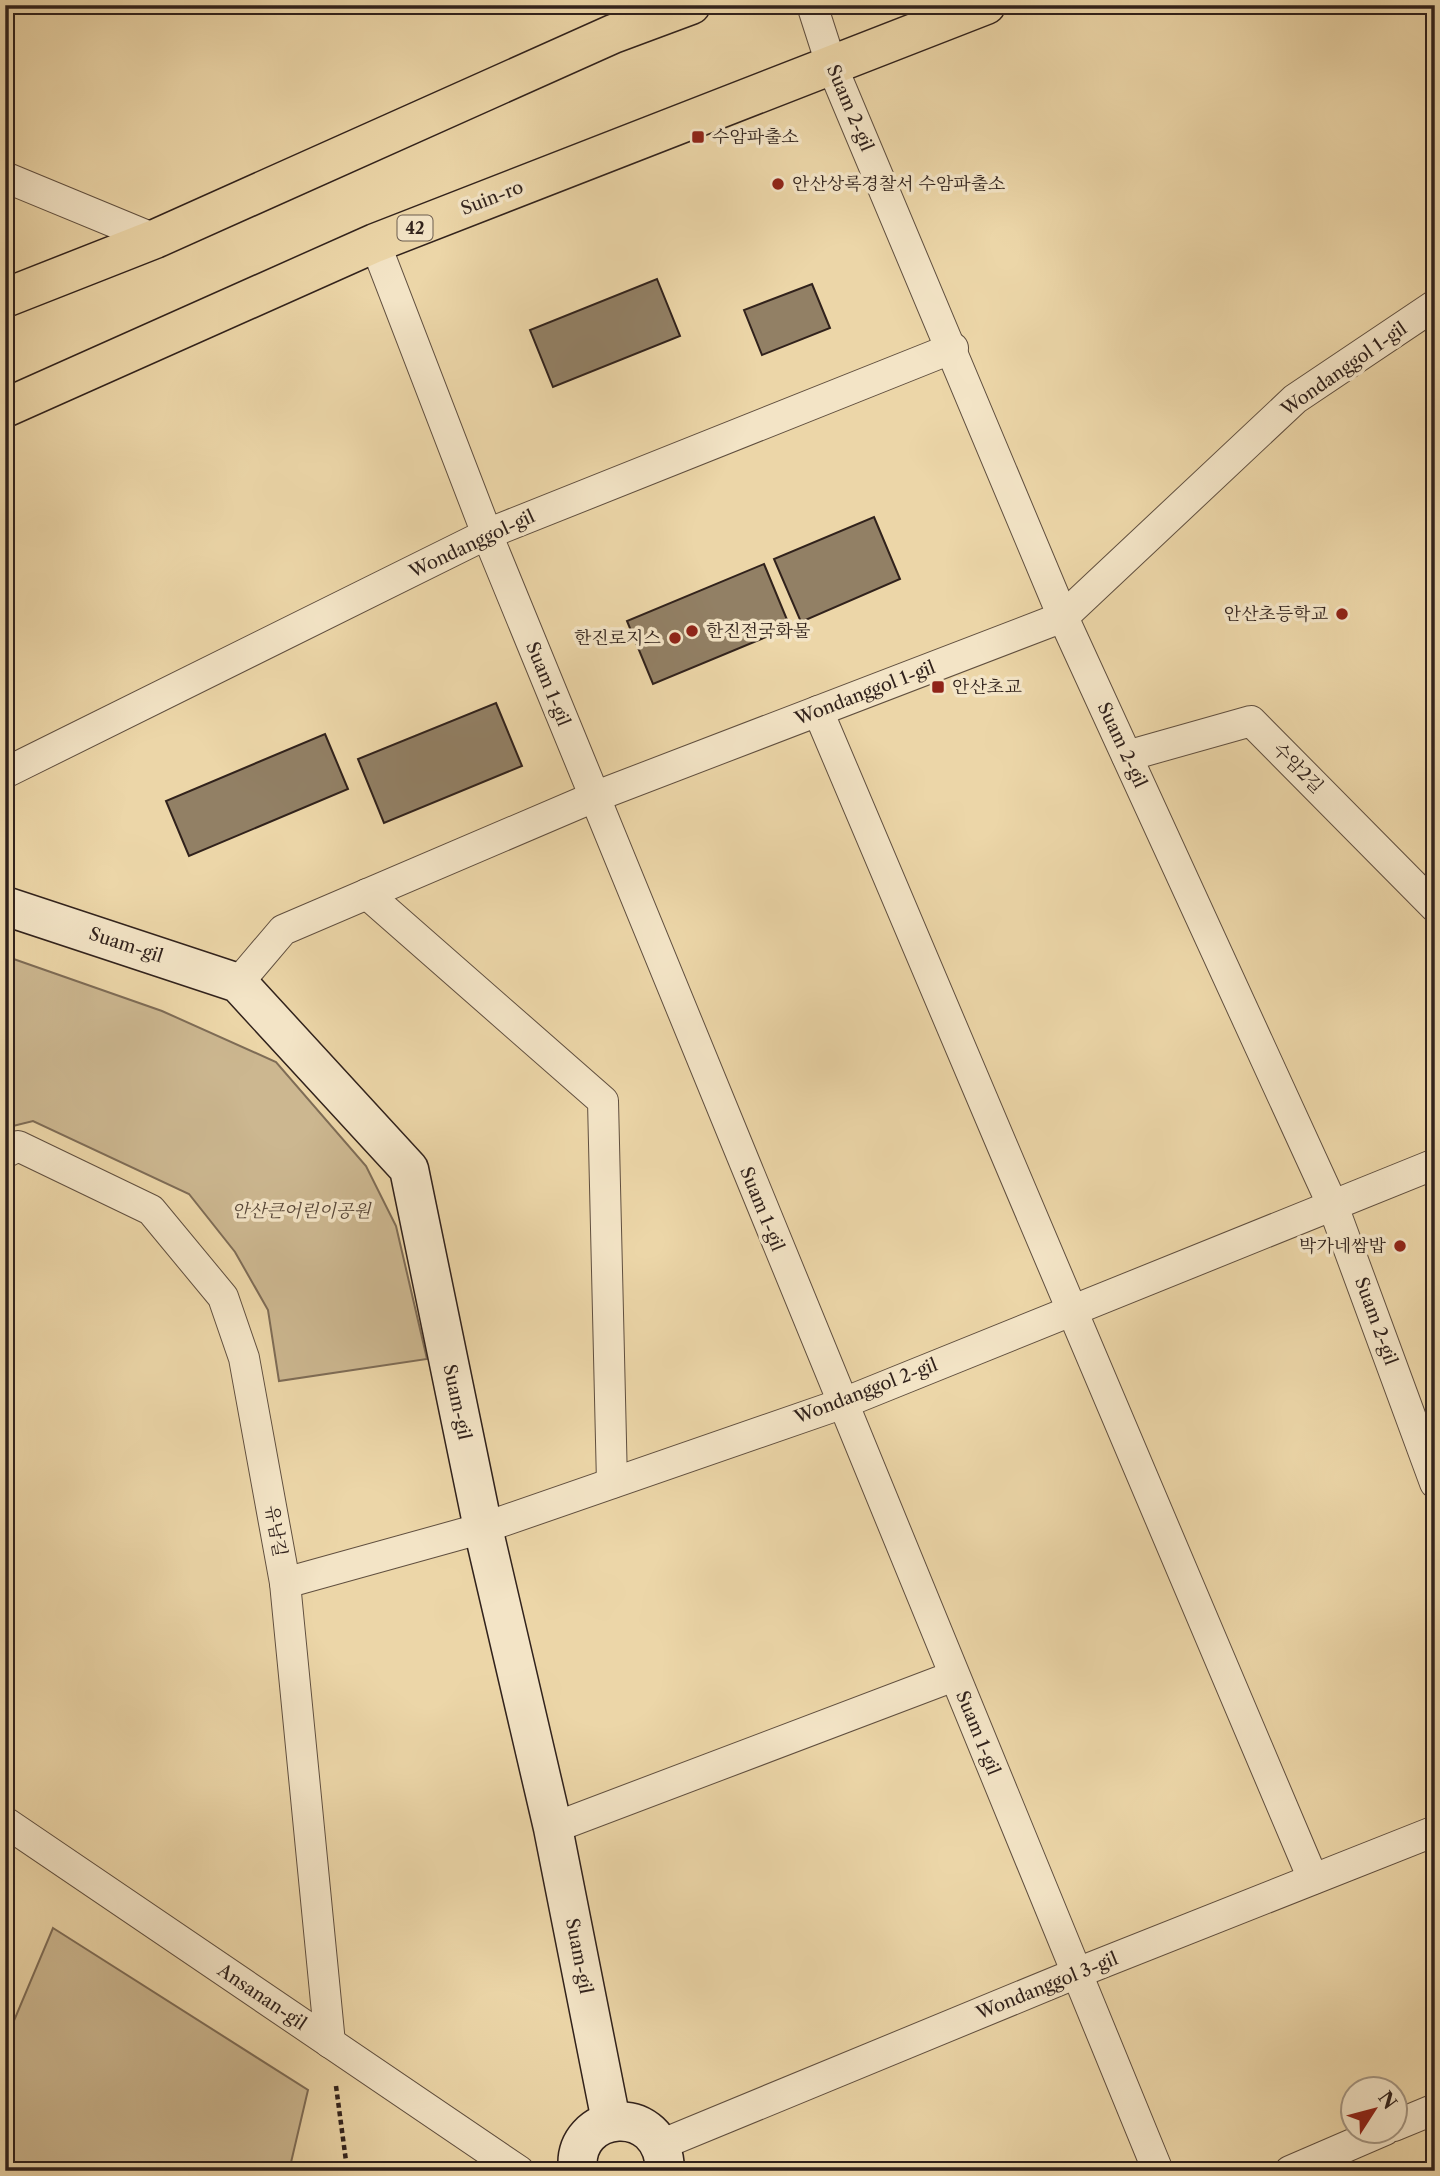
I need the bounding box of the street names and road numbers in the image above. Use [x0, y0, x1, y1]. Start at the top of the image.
street label: Suam 2-gil [822, 61, 878, 155]
street label: Suin-ro [458, 176, 526, 220]
road number: 42 [398, 216, 432, 240]
street label: Wondanggol 1-gil [1276, 317, 1411, 421]
street label: Wondanggol-gil [405, 505, 538, 583]
street label: Suam 1-gil [521, 639, 575, 729]
street label: Wondanggol 1-gil [791, 656, 938, 730]
street label: Suam 2-gil [1093, 699, 1151, 791]
street label: 수암2길 [1268, 738, 1328, 798]
street label: Suam-gil [86, 923, 166, 967]
street label: Suam 1-gil [735, 1164, 789, 1254]
street label: Suam 2-gil [1350, 1274, 1402, 1368]
street label: Wondanggol 2-gil [791, 1354, 941, 1429]
street label: Suam-gil [438, 1362, 476, 1442]
street label: 유남길 [261, 1503, 291, 1559]
street label: Suam 1-gil [951, 1688, 1005, 1778]
street label: Suam-gil [561, 1916, 597, 1996]
street label: Wondanggol 3-gil [972, 1948, 1121, 2025]
street label: Ansanan-gil [213, 1959, 311, 2035]

